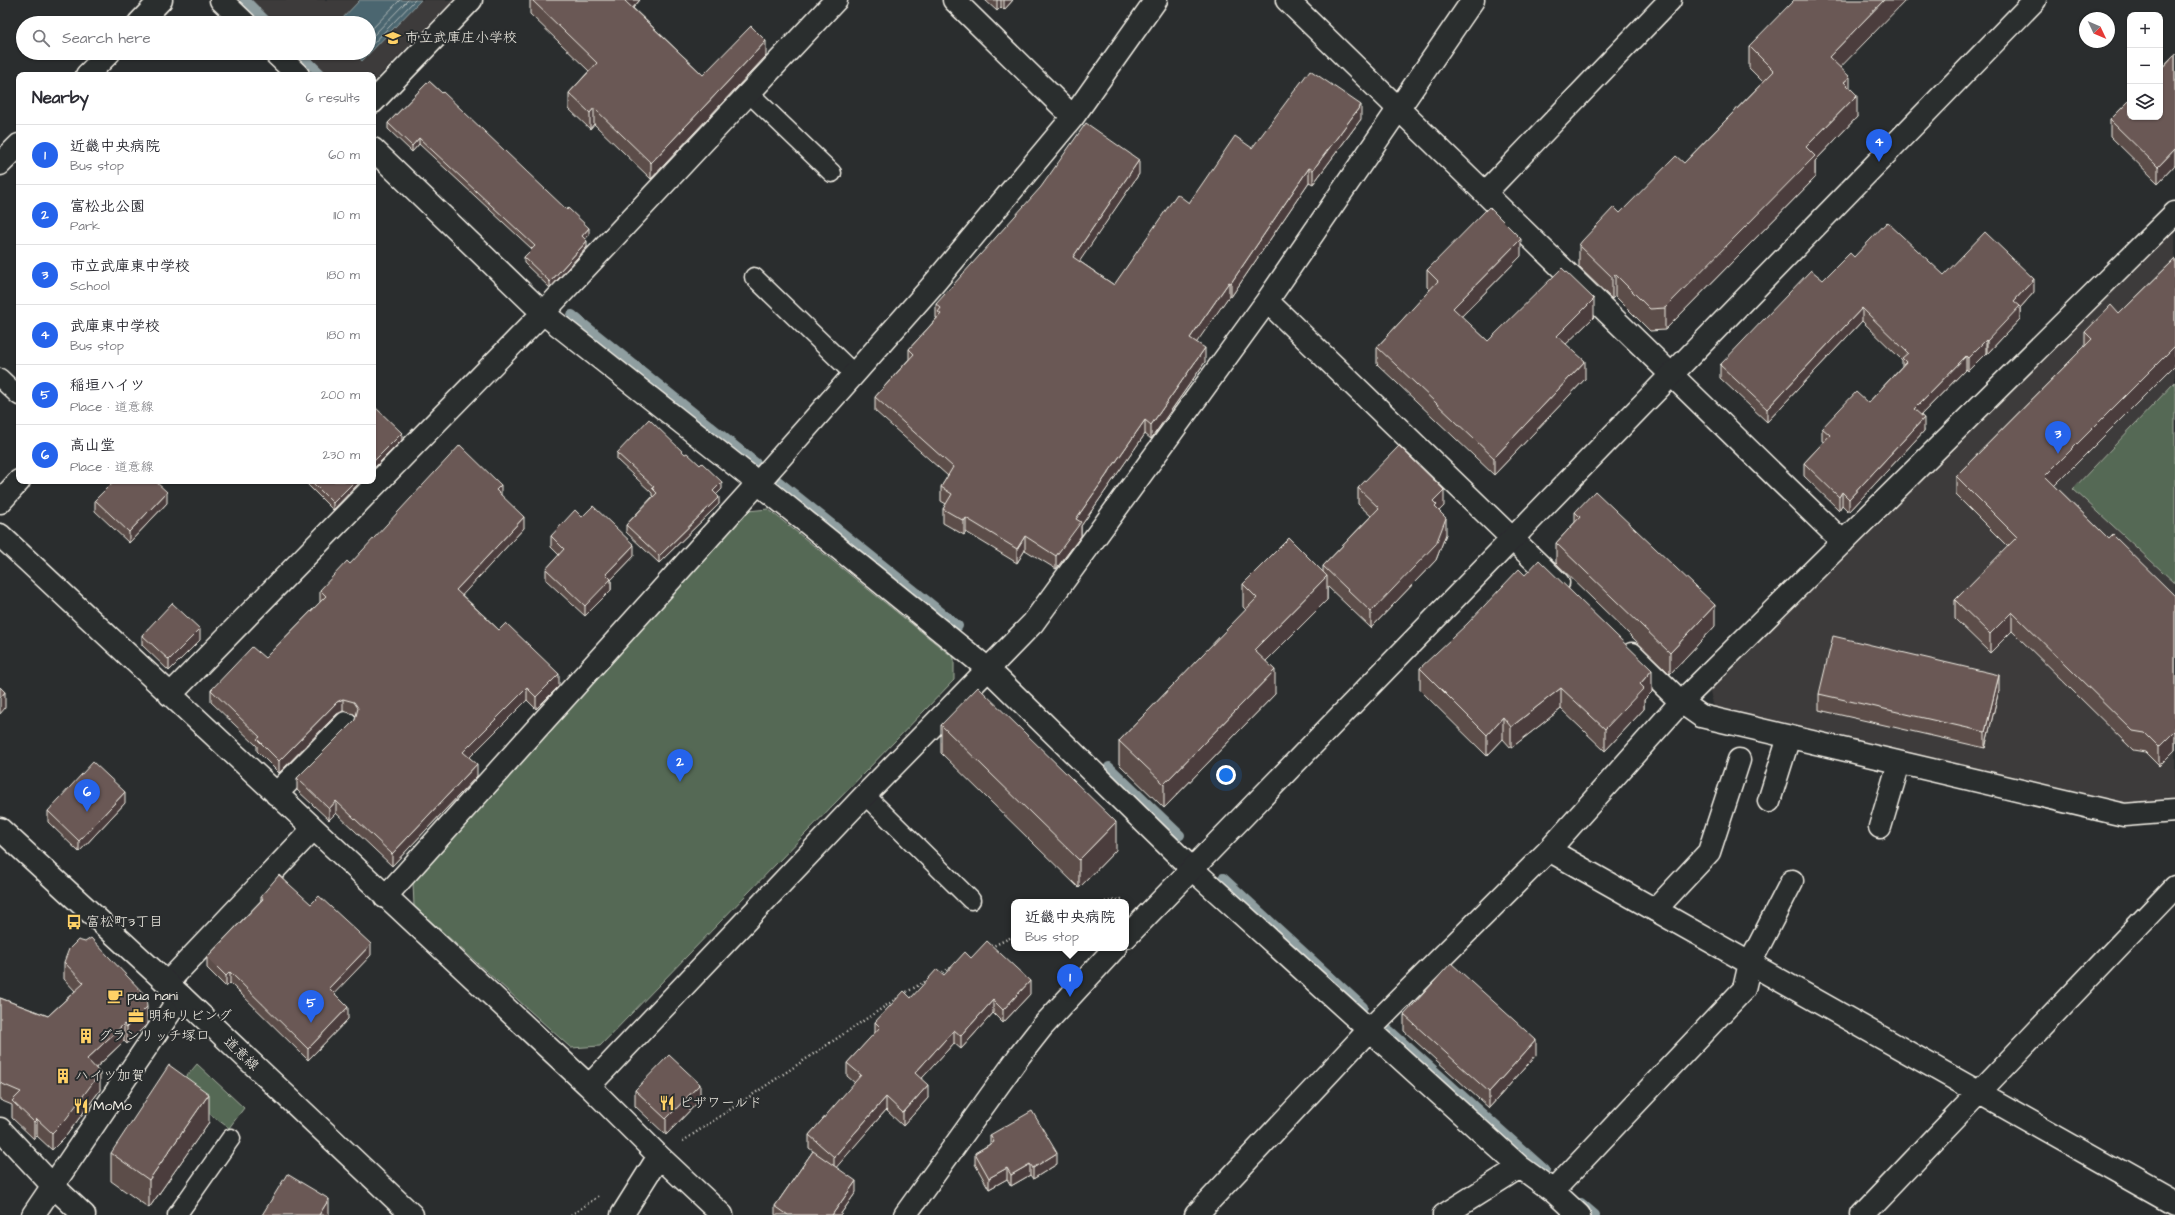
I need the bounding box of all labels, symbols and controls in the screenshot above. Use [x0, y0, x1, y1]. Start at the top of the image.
north arrow [2079, 12, 2115, 48]
map controls [2127, 12, 2163, 120]
button: + [2127, 12, 2163, 48]
search box [16, 16, 376, 60]
icon: search [30, 27, 52, 49]
text: Search here [62, 28, 151, 49]
place label: 市立武庫庄小学校 [405, 28, 517, 48]
school or university icon: 市立武庫庄小学校 [384, 29, 402, 47]
button: − [2127, 48, 2163, 84]
button: layers [2127, 84, 2163, 120]
text: Nearby [32, 86, 89, 110]
text: 6 results [305, 89, 360, 107]
pin: 4 [1866, 129, 1892, 162]
text: 近畿中央病院 [70, 136, 160, 157]
text: 1 [44, 146, 46, 164]
text: 60 m [328, 146, 360, 164]
text: Bus stop [70, 157, 124, 175]
text: 富松北公園 [70, 196, 145, 217]
text: 2 [41, 206, 49, 224]
text: 110 m [333, 206, 360, 224]
text: Park [70, 217, 100, 235]
text: 市立武庫東中学校 [70, 256, 190, 277]
text: 3 [42, 266, 48, 284]
text: 180 m [326, 266, 360, 284]
text: School [70, 277, 110, 295]
text: 武庫東中学校 [70, 316, 160, 337]
text: 4 [41, 326, 49, 344]
text: 180 m [326, 326, 360, 344]
text: Bus stop [70, 337, 124, 355]
text: 稲垣ハイツ [70, 375, 145, 396]
text: 5 [40, 386, 50, 404]
text: 200 m [321, 386, 360, 404]
text: Place · 道意線 [70, 398, 153, 416]
pin: 3 [2045, 421, 2071, 454]
text: 高山堂 [70, 435, 115, 456]
text: 6 [41, 446, 49, 464]
text: 230 m [322, 446, 360, 464]
text: Place · 道意線 [70, 458, 153, 476]
pin: 2 [667, 749, 693, 782]
your location [1216, 765, 1236, 785]
pin: 6 [74, 779, 100, 812]
popup [1011, 899, 1129, 951]
text: 近畿中央病院 [1025, 907, 1115, 928]
place label: 富松町3丁目 [86, 912, 163, 932]
bus stop icon: 富松町3丁目 [65, 913, 83, 931]
text: Bus stop [1025, 928, 1079, 946]
pin: 1 [1057, 964, 1083, 997]
place label: pua nani [127, 986, 178, 1006]
cafe icon: pua nani [106, 987, 124, 1005]
pin: 5 [298, 990, 324, 1023]
place label: 明和リビング [148, 1006, 232, 1026]
office icon: 明和リビング [127, 1007, 145, 1025]
place label: グランリッチ塚口 [98, 1026, 210, 1046]
building icon: グランリッチ塚口 [77, 1027, 95, 1045]
street label: 道意線 [219, 1032, 263, 1076]
place label: ハイツ加賀 [75, 1066, 145, 1086]
building icon: ハイツ加賀 [54, 1067, 72, 1085]
place label: ピザワールド [679, 1093, 762, 1113]
restaurant icon: ピザワールド [658, 1094, 676, 1112]
place label: MoMo [93, 1096, 132, 1116]
restaurant icon: MoMo [72, 1097, 90, 1115]

